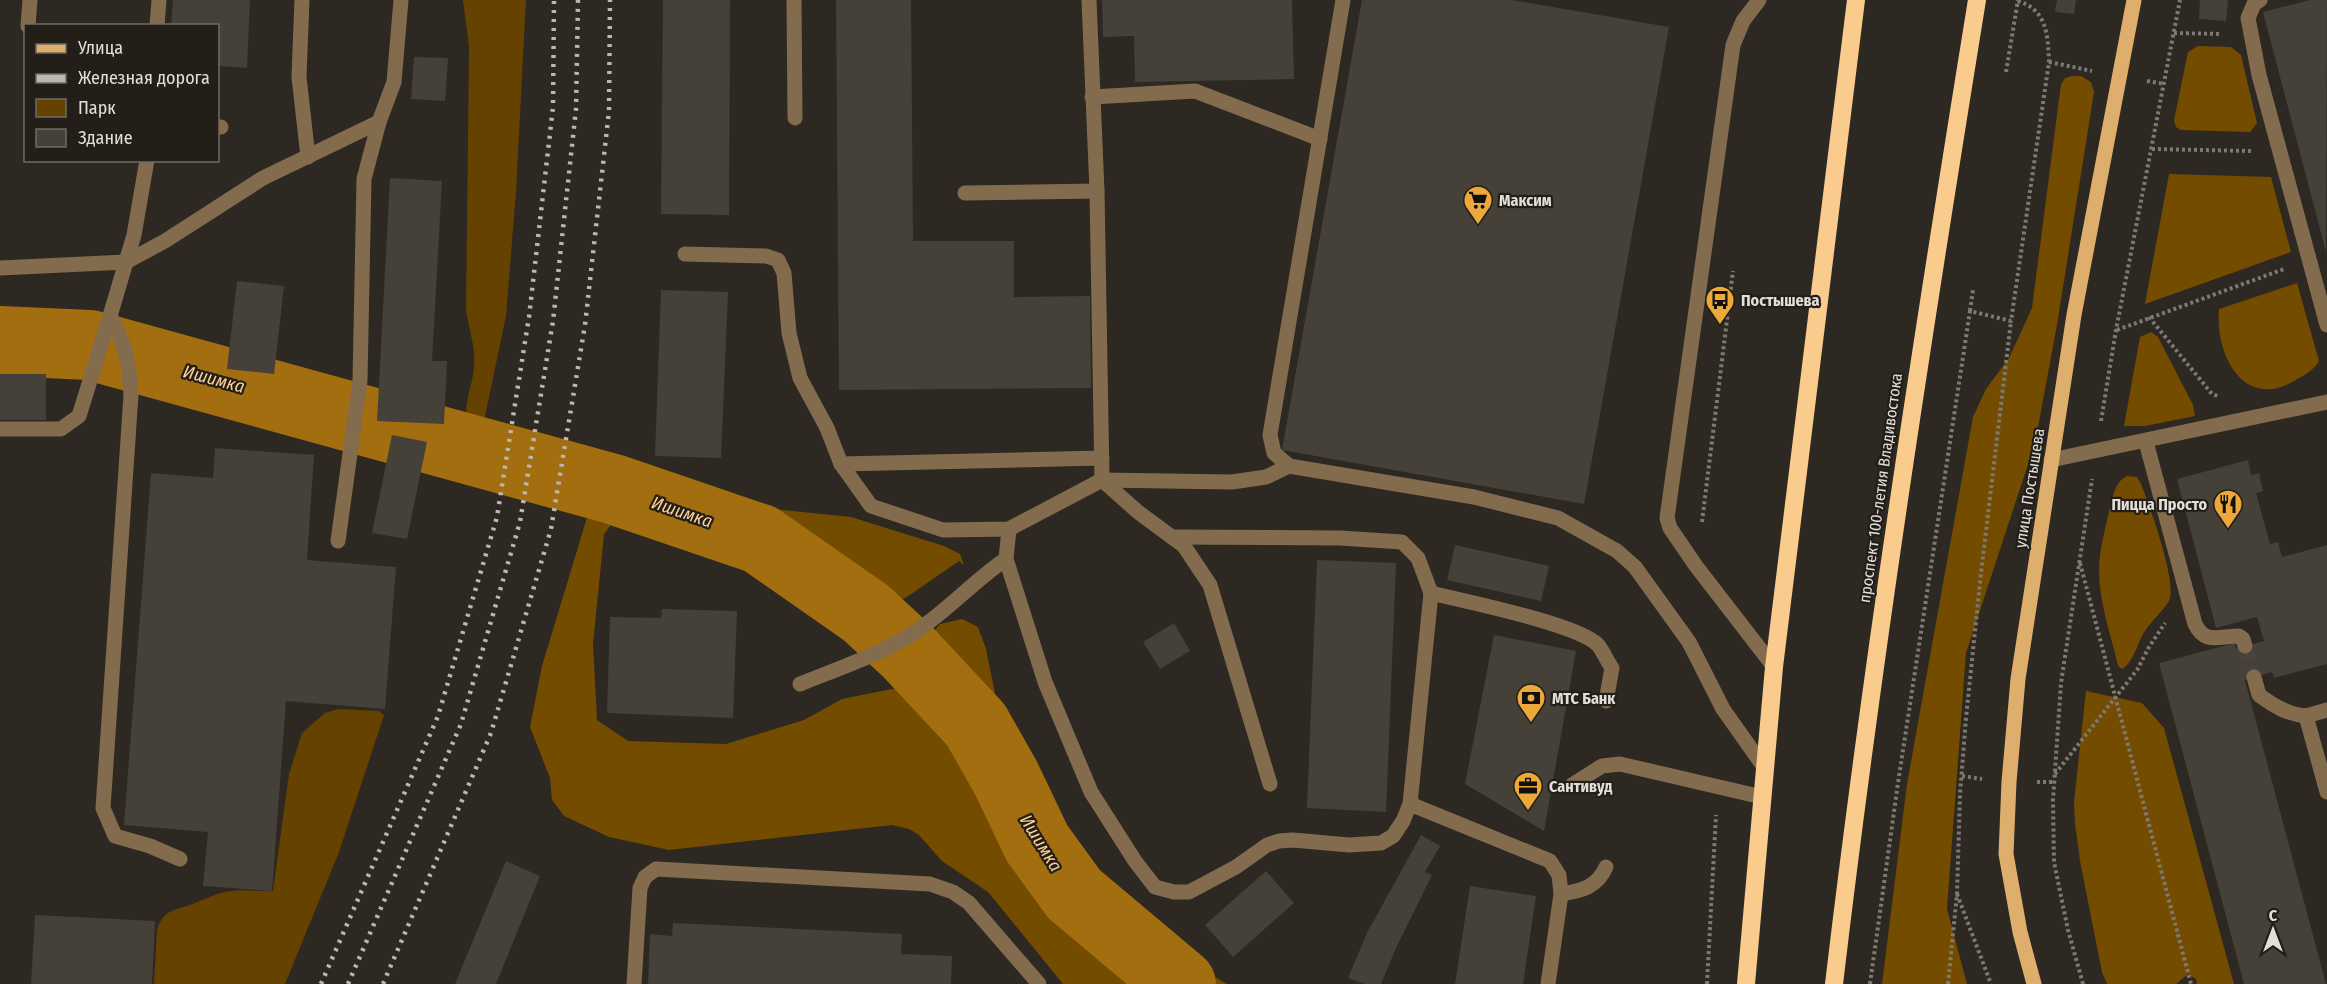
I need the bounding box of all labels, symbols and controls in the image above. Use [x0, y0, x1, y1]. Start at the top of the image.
legend [24, 24, 219, 162]
text: Улица [77, 37, 123, 59]
text: Железная дорога [78, 67, 210, 89]
text: Парк [78, 97, 116, 119]
text: Здание [78, 127, 133, 149]
supermarket icon: Максим [1462, 184, 1494, 226]
place label: Максим [1499, 191, 1552, 210]
bus stop icon: Постышева [1704, 284, 1736, 326]
place label: Постышева [1741, 291, 1820, 310]
water label: Ишимка [181, 360, 247, 398]
street label: проспект 100-летия Владивостока [1855, 372, 1906, 604]
street label: улица Постышева [2011, 427, 2048, 549]
restaurant icon: Пицца Просто [2212, 488, 2244, 530]
water label: Ишимка [649, 491, 715, 533]
place label: Пицца Просто [2111, 495, 2207, 514]
bank icon: МТС Банк [1515, 682, 1547, 724]
place label: МТС Банк [1552, 689, 1616, 708]
office icon: Сантивуд [1512, 770, 1544, 812]
place label: Сантивуд [1549, 777, 1612, 796]
water label: Ишимка [1015, 811, 1067, 875]
north arrow [2243, 900, 2303, 960]
text: С [2269, 906, 2278, 925]

